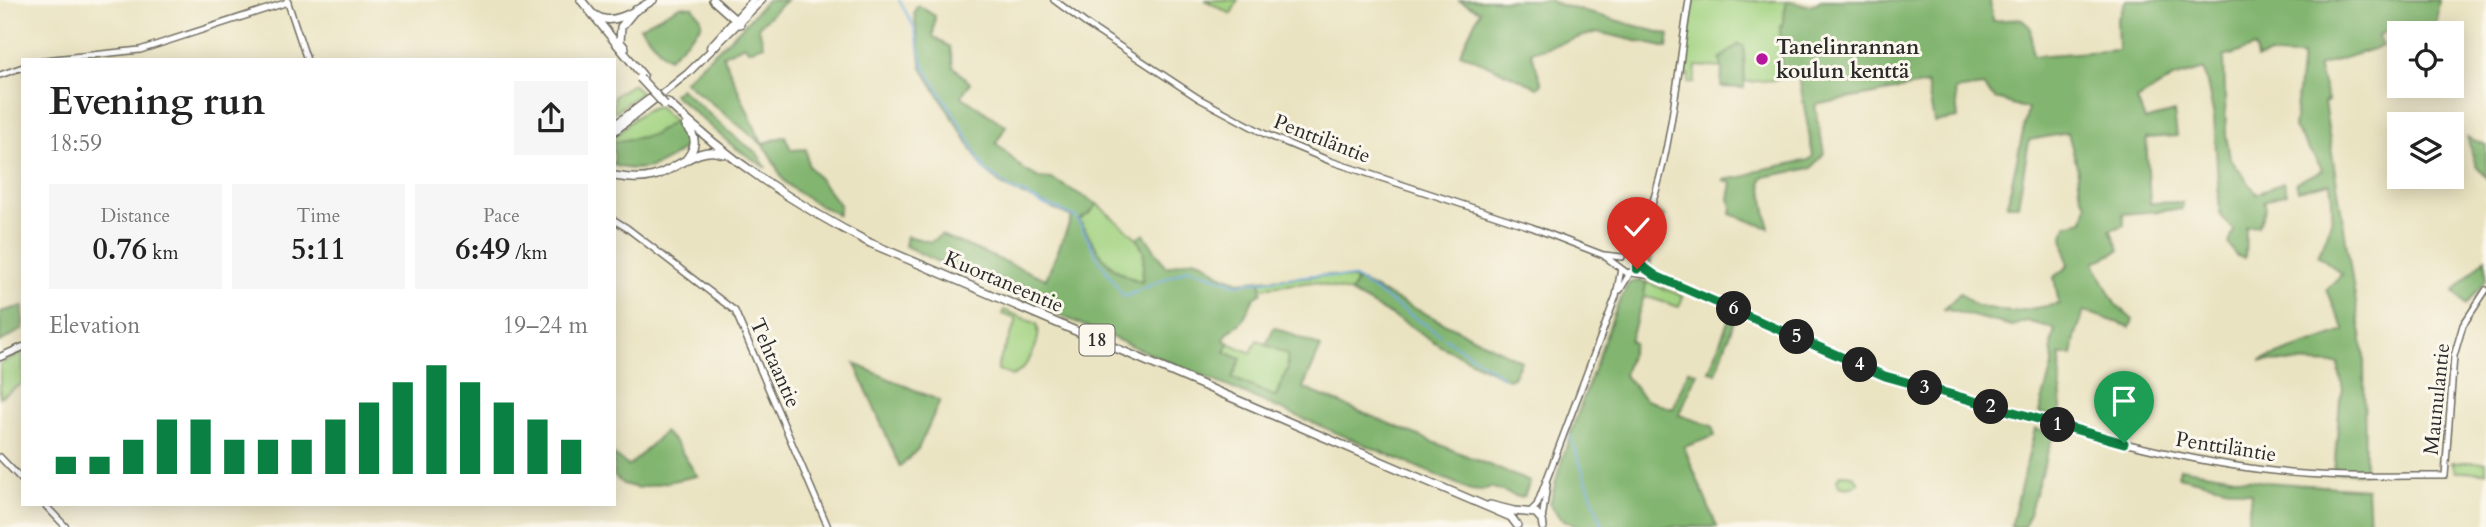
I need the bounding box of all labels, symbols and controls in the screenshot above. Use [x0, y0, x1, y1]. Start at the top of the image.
map controls [2387, 21, 2464, 189]
button: locate [2387, 21, 2464, 98]
place label: Tanelinrannan koulun kenttä [1776, 33, 1920, 86]
marker: Tanelinrannan koulun kenttä [1754, 51, 1770, 67]
text: Evening run [49, 76, 265, 128]
button: share [514, 81, 588, 155]
street label: Penttiläntie [1269, 107, 1375, 171]
button: layers [2387, 112, 2464, 189]
text: 18:59 [49, 128, 102, 159]
pin [1607, 197, 1667, 269]
text: Distance [101, 203, 170, 229]
text: Time [297, 203, 340, 229]
text: Pace [483, 203, 520, 229]
icon: check [1618, 208, 1656, 246]
text: 0.76 [92, 229, 147, 270]
text: 5:11 [291, 229, 346, 270]
text: 6:49 [455, 229, 510, 270]
text: km [147, 240, 179, 266]
text: /km [510, 240, 548, 266]
street label: Kuortaneentie [940, 244, 1068, 320]
pin: 6 [1716, 292, 1752, 326]
text: 6 [1729, 295, 1738, 321]
text: Elevation [49, 310, 140, 341]
text: 19–24 m [503, 310, 588, 341]
street label: Tehtaantie [742, 314, 808, 412]
pin: 5 [1780, 320, 1814, 354]
text: 5 [1792, 323, 1801, 349]
road number: 18 [1080, 324, 1114, 356]
street label: Maunulantie [2417, 342, 2457, 456]
pin: 4 [1842, 348, 1878, 382]
text: 4 [1855, 351, 1864, 377]
pin: 3 [1908, 370, 1942, 406]
pin [2094, 371, 2154, 443]
text: 3 [1920, 374, 1929, 400]
icon: arrive [2105, 382, 2143, 420]
pin: 2 [1974, 390, 2008, 424]
text: 2 [1986, 393, 1995, 419]
pin: 1 [2040, 408, 2076, 442]
text: 1 [2053, 411, 2062, 437]
street label: Penttiläntie [2174, 425, 2278, 469]

